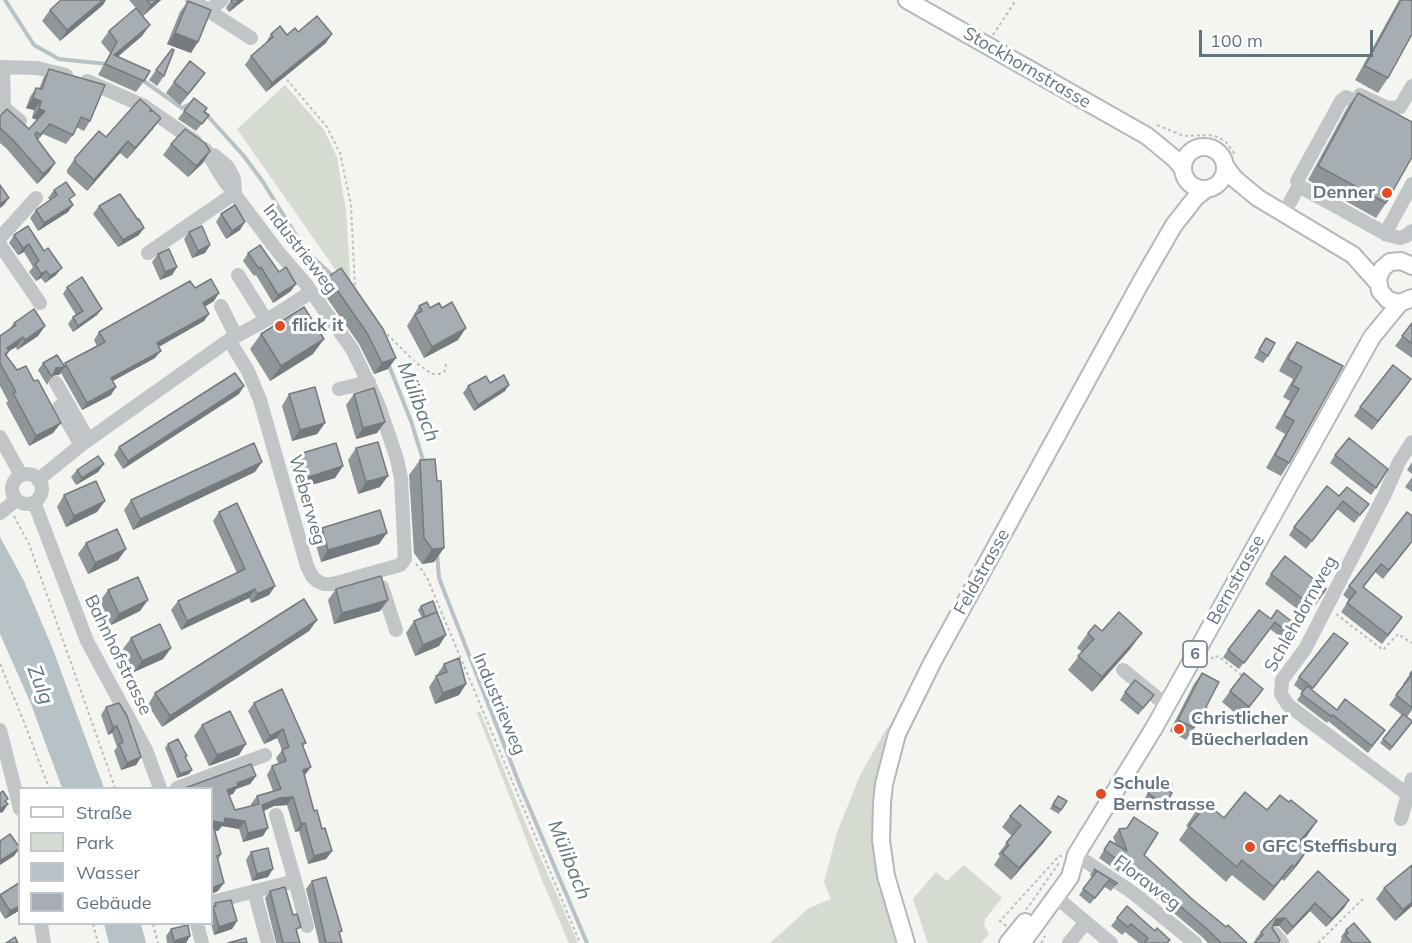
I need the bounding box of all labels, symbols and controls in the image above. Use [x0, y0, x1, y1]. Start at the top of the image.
scale bar [1202, 18, 1376, 56]
street label: Stockhornstrasse [959, 23, 1095, 113]
text: 100 m [1210, 29, 1263, 52]
place label: Denner [1313, 182, 1375, 204]
marker: Denner [1380, 186, 1394, 200]
street label: Industrieweg [258, 200, 342, 298]
place label: flick it [292, 315, 343, 337]
marker: flick it [273, 319, 287, 333]
water label: Mülibach [392, 359, 444, 445]
street label: Weberweg [284, 453, 330, 547]
street label: Feldstrasse [950, 525, 1014, 619]
street label: Bernstrasse [1203, 531, 1269, 629]
street label: Schlehdornweg [1260, 552, 1342, 676]
street label: Bahnhofstrasse [80, 591, 156, 719]
road number: 6 [1183, 641, 1207, 667]
street label: Industrieweg [468, 650, 530, 758]
water label: Zulg [22, 662, 58, 708]
place label: Christlicher Büecherladen [1191, 708, 1309, 750]
marker: Christlicher Büecherladen [1172, 722, 1186, 736]
place label: Schule Bernstrasse [1113, 773, 1215, 816]
legend [18, 787, 213, 925]
marker: Schule Bernstrasse [1094, 787, 1108, 801]
text: Straße [76, 801, 132, 824]
water label: Mülibach [542, 817, 596, 903]
text: Park [76, 831, 114, 854]
place label: GFC Steffisburg [1262, 836, 1397, 858]
marker: GFC Steffisburg [1243, 840, 1257, 854]
street label: Floraweg [1109, 851, 1185, 915]
text: Wasser [76, 861, 140, 884]
text: Gebäude [76, 891, 152, 914]

